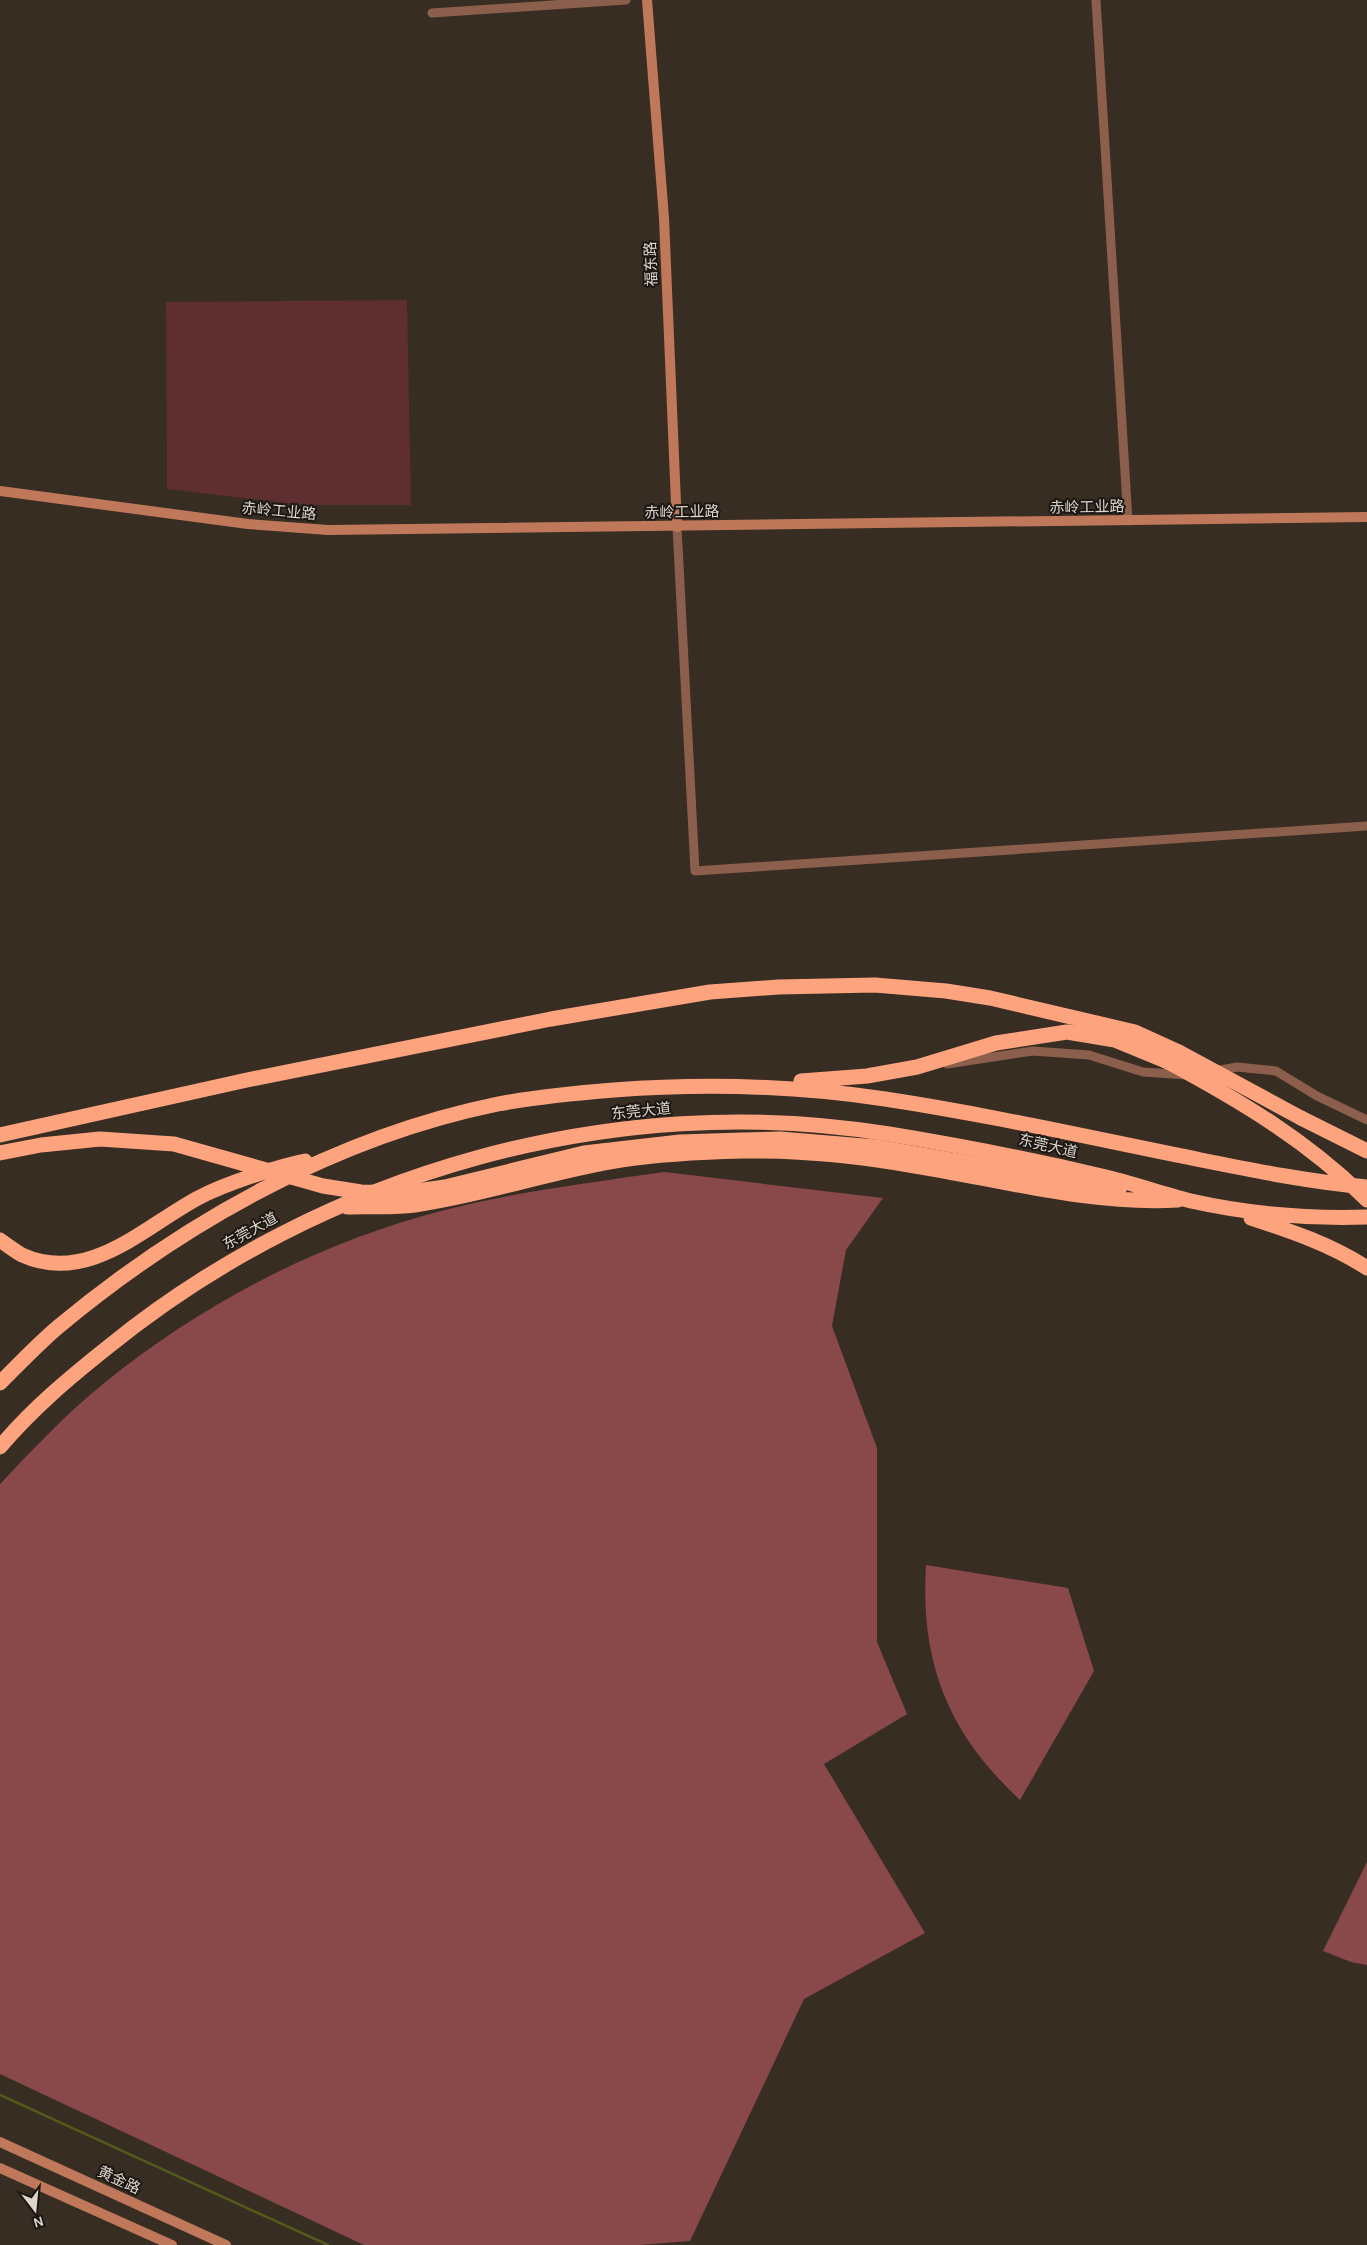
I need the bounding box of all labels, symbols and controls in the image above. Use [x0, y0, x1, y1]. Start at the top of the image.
street label: 福东路 [641, 241, 661, 287]
street label: 赤岭工业路 [1049, 497, 1125, 517]
street label: 赤岭工业路 [241, 499, 317, 523]
street label: 赤岭工业路 [644, 502, 720, 522]
street label: 东莞大道 [610, 1099, 672, 1123]
street label: 东莞大道 [1017, 1130, 1079, 1162]
street label: 东莞大道 [219, 1209, 281, 1253]
street label: 黄金路 [95, 2162, 143, 2198]
north arrow [10, 2185, 60, 2235]
text: N [31, 2212, 46, 2232]

